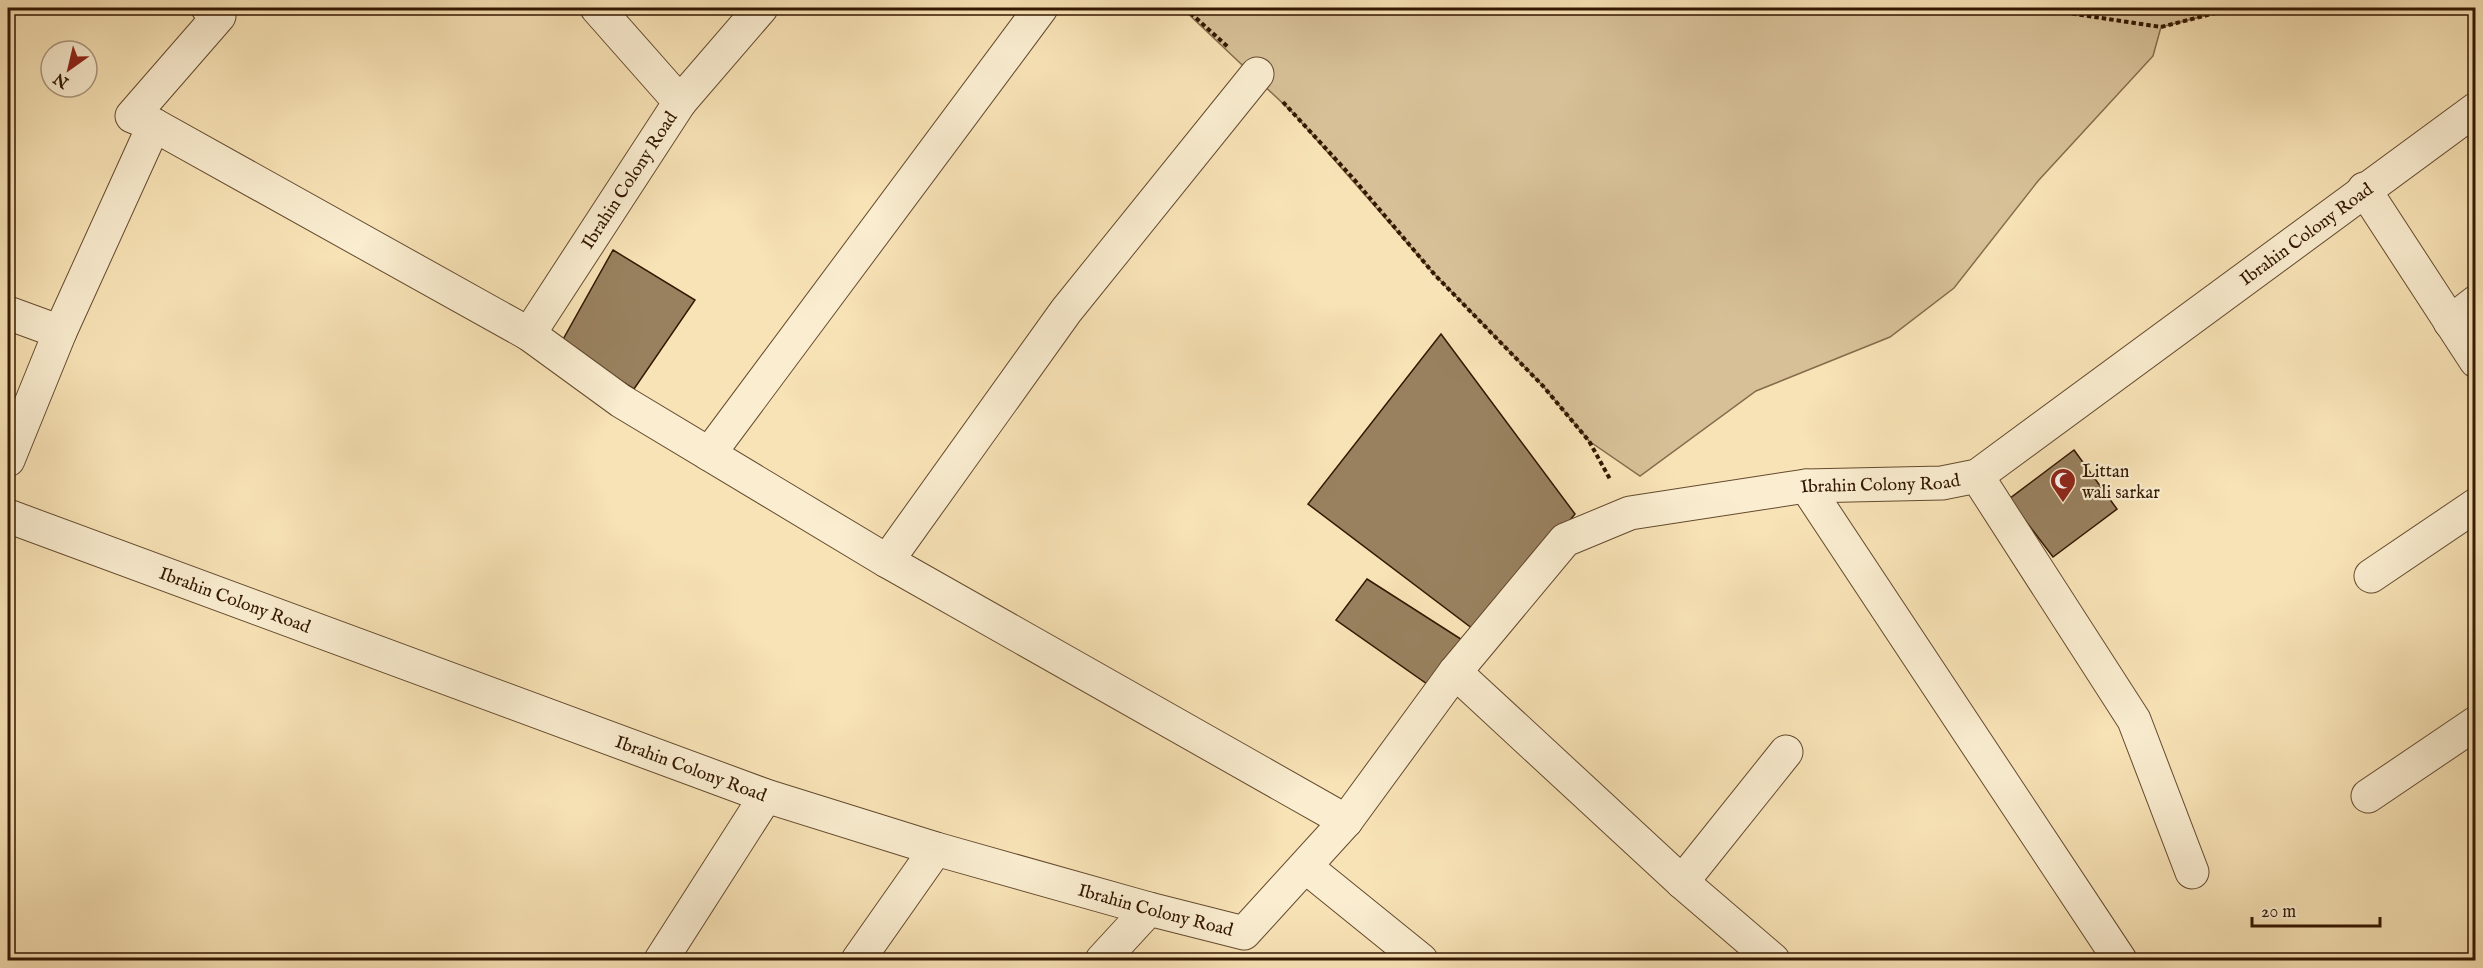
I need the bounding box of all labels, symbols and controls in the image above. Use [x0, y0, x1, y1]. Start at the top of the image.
north arrow [39, 39, 99, 99]
text: N [50, 68, 74, 92]
street label: Ibrahin Colony Road [577, 107, 684, 254]
street label: Ibrahin Colony Road [2236, 178, 2378, 292]
place label: Littan wali sarkar [2082, 461, 2160, 505]
mosque icon: Littan wali sarkar [2048, 466, 2078, 504]
street label: Ibrahin Colony Road [1799, 470, 1963, 500]
street label: Ibrahin Colony Road [156, 563, 314, 640]
street label: Ibrahin Colony Road [612, 731, 770, 808]
street label: Ibrahin Colony Road [1075, 880, 1236, 943]
scale bar [2252, 890, 2380, 928]
text: 20 m [2261, 901, 2296, 924]

